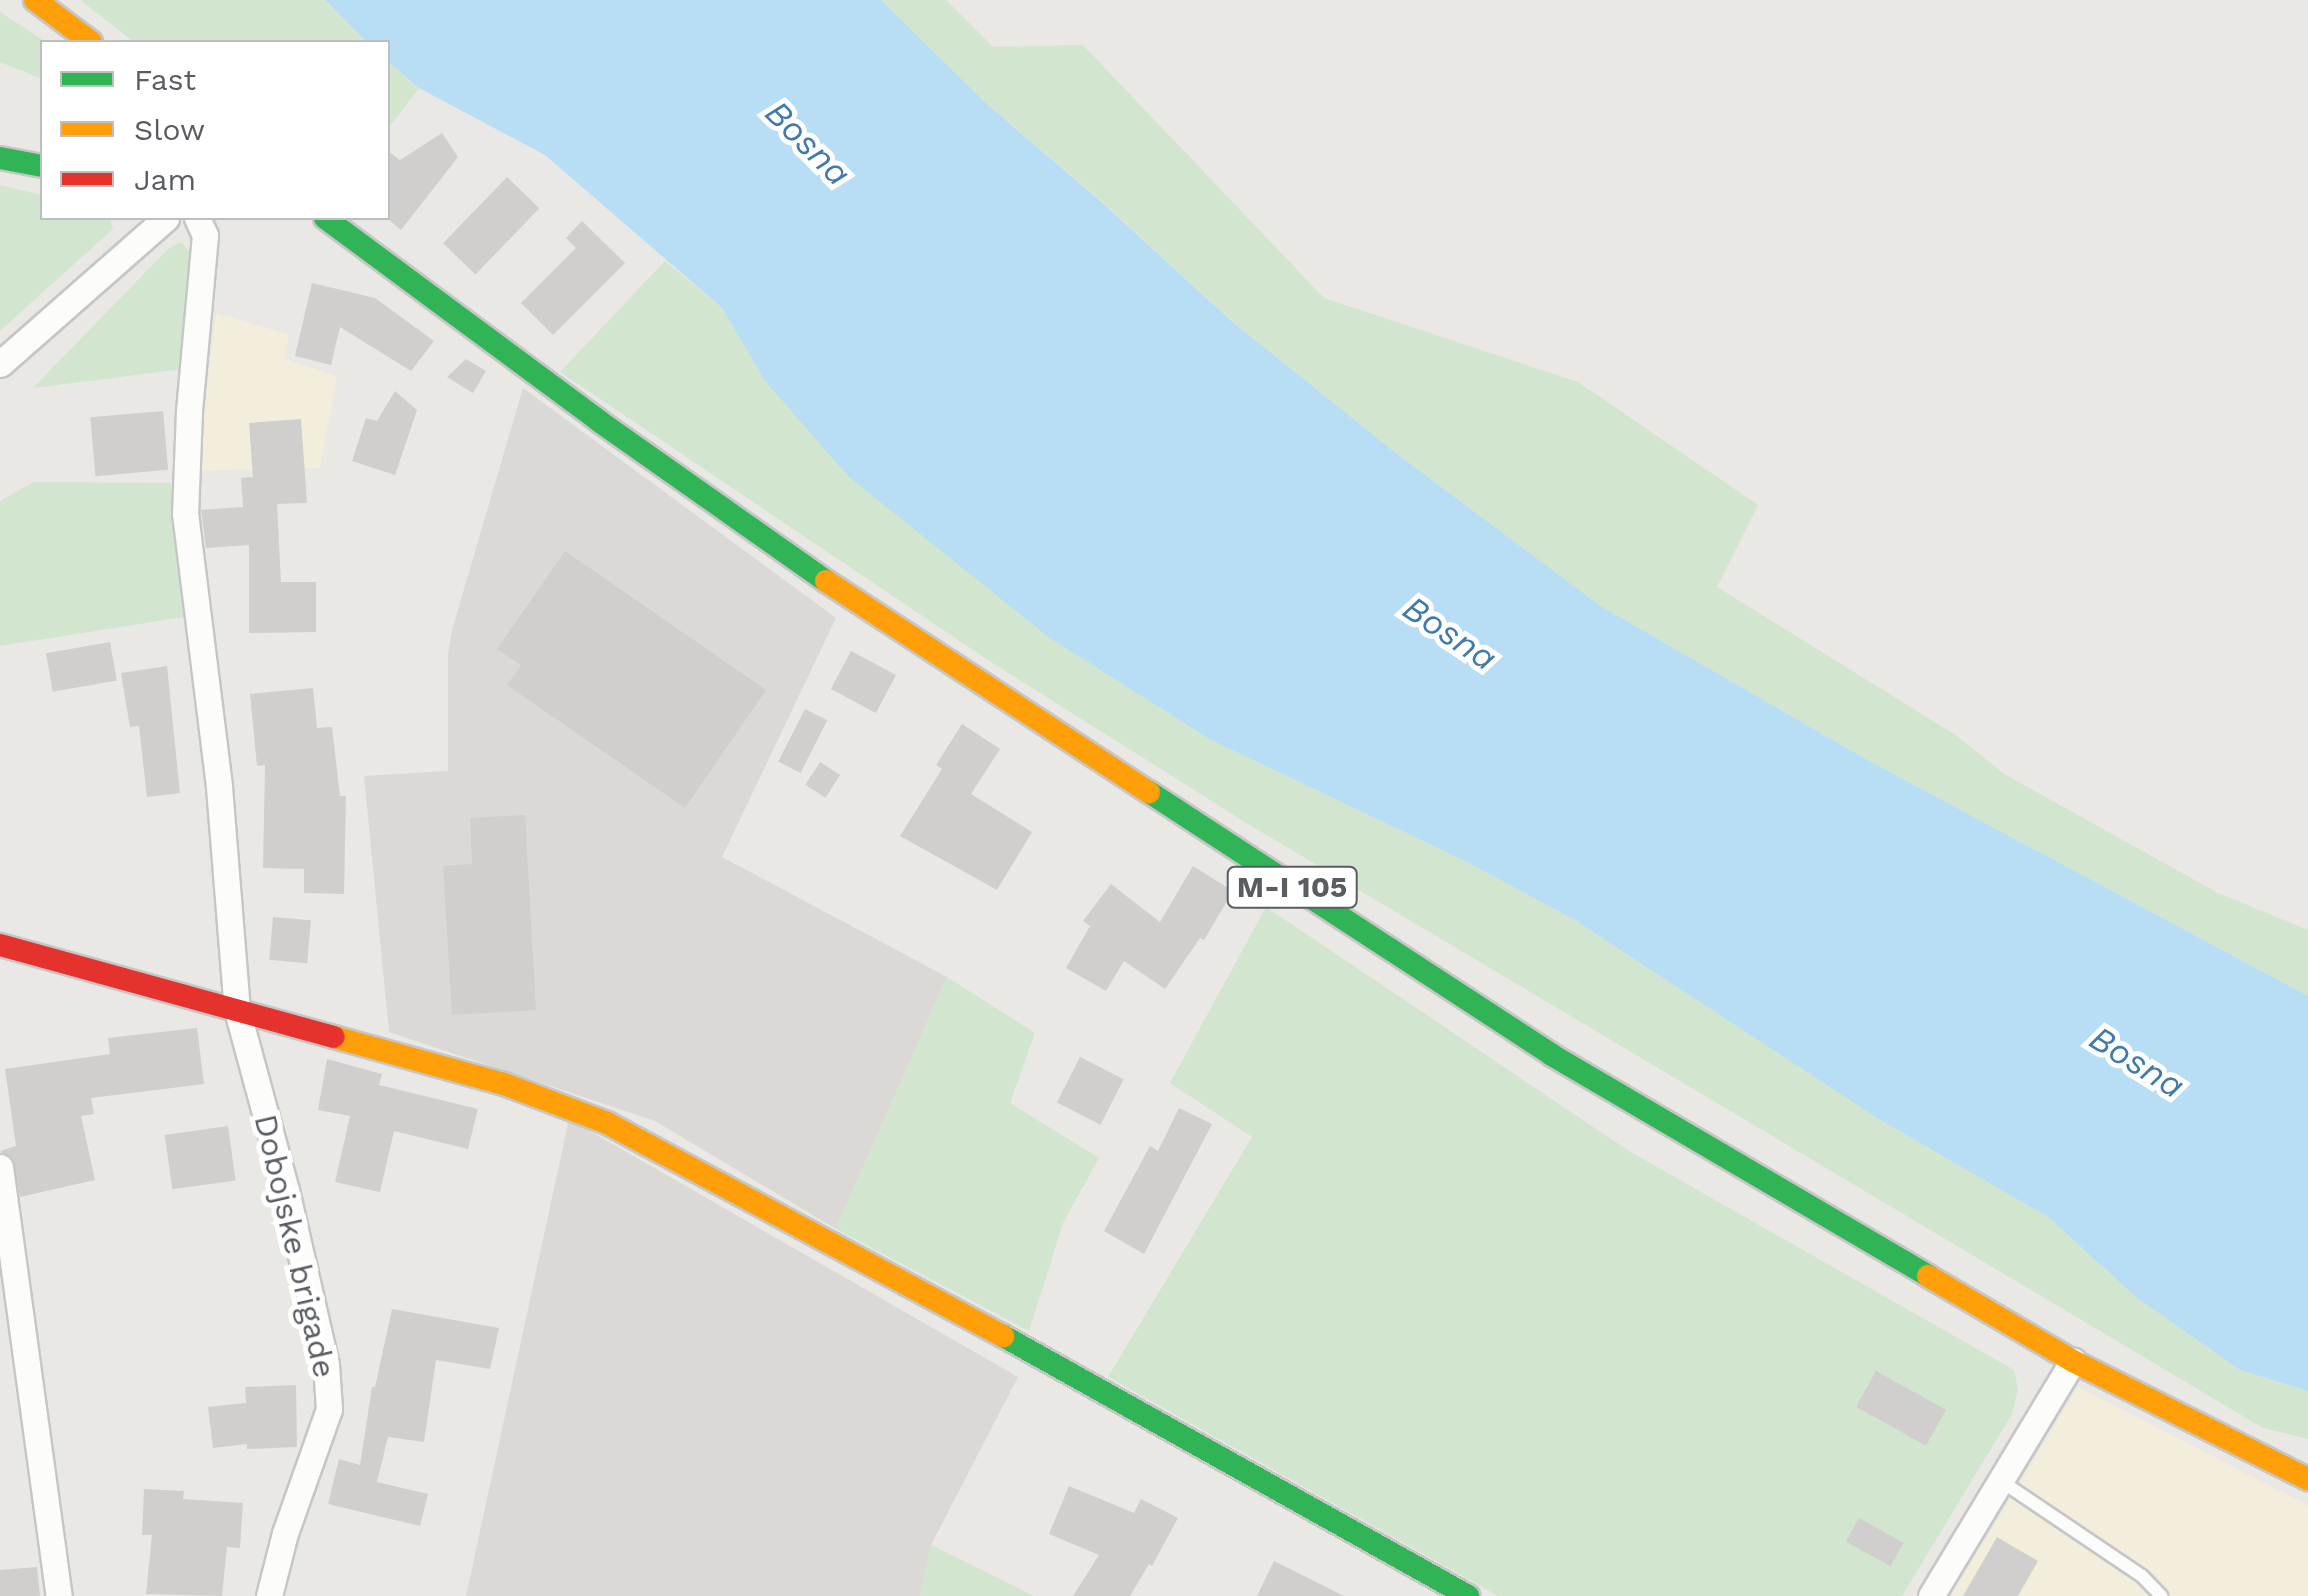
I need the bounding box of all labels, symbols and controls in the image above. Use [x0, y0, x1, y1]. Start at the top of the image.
legend [40, 40, 390, 220]
text: Fast [134, 62, 196, 97]
water label: Bosna [756, 91, 860, 195]
text: Slow [134, 112, 205, 147]
text: Jam [134, 162, 196, 197]
water label: Bosna [1395, 587, 1505, 679]
road number: M-I 105 [1224, 862, 1360, 912]
water label: Bosna [2082, 1017, 2192, 1107]
street label: Dobojske brigade [246, 1111, 344, 1381]

